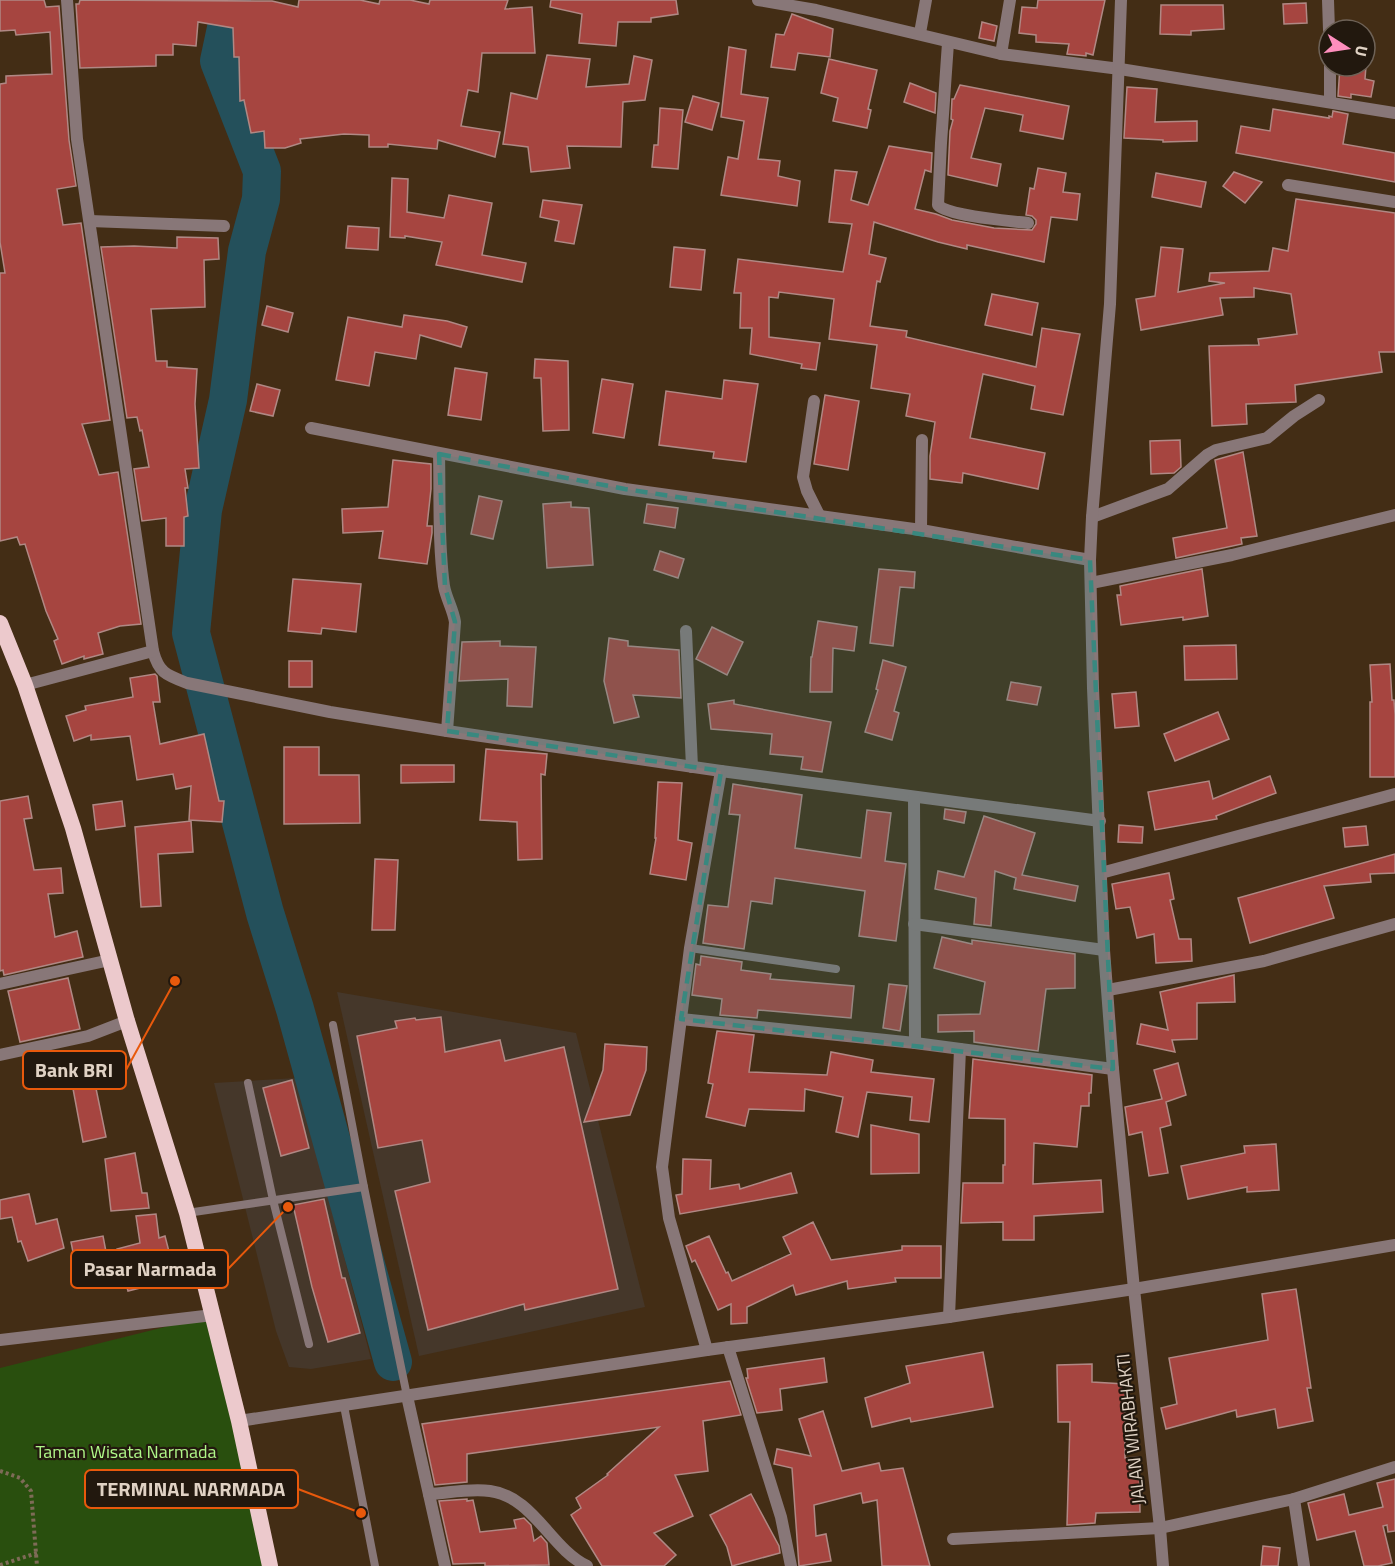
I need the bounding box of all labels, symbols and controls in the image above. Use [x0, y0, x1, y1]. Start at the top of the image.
north arrow [1317, 18, 1377, 78]
text: U [1349, 44, 1374, 59]
callout: Bank BRI [23, 1051, 126, 1089]
text: Bank BRI [35, 1054, 113, 1085]
callout: Pasar Narmada [71, 1250, 228, 1288]
text: Pasar Narmada [83, 1253, 217, 1284]
street label: JALAN WIRABHAKTI [1109, 1352, 1152, 1506]
park label: Taman Wisata Narmada [35, 1438, 217, 1465]
callout: TERMINAL NARMADA [85, 1470, 298, 1508]
text: TERMINAL NARMADA [97, 1473, 285, 1504]

